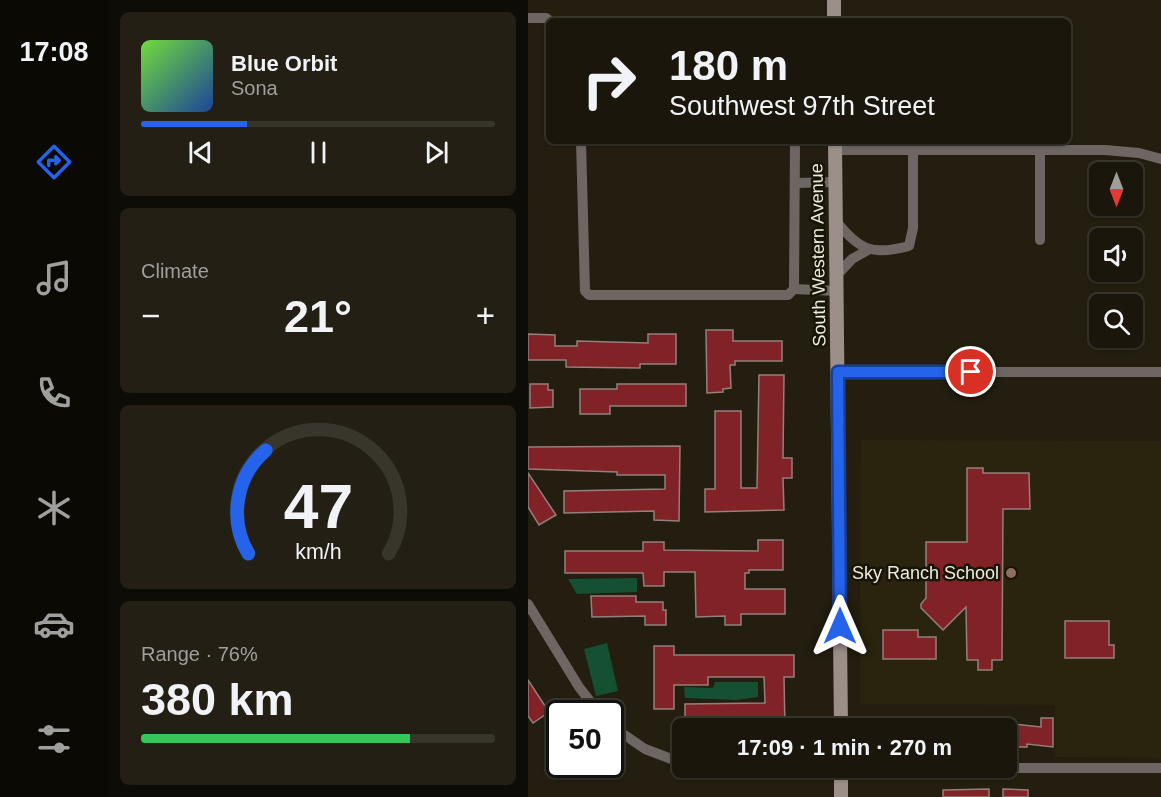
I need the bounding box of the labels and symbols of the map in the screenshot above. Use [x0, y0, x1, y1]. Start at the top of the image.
north arrow [1089, 162, 1143, 216]
street label: South Western Avenue [806, 163, 830, 347]
pin [945, 346, 996, 397]
place label: Sky Ranch School [852, 563, 999, 583]
marker: Sky Ranch School [1004, 566, 1018, 580]
position arrow [808, 594, 872, 658]
speed limit sign: 50 [546, 700, 624, 778]

